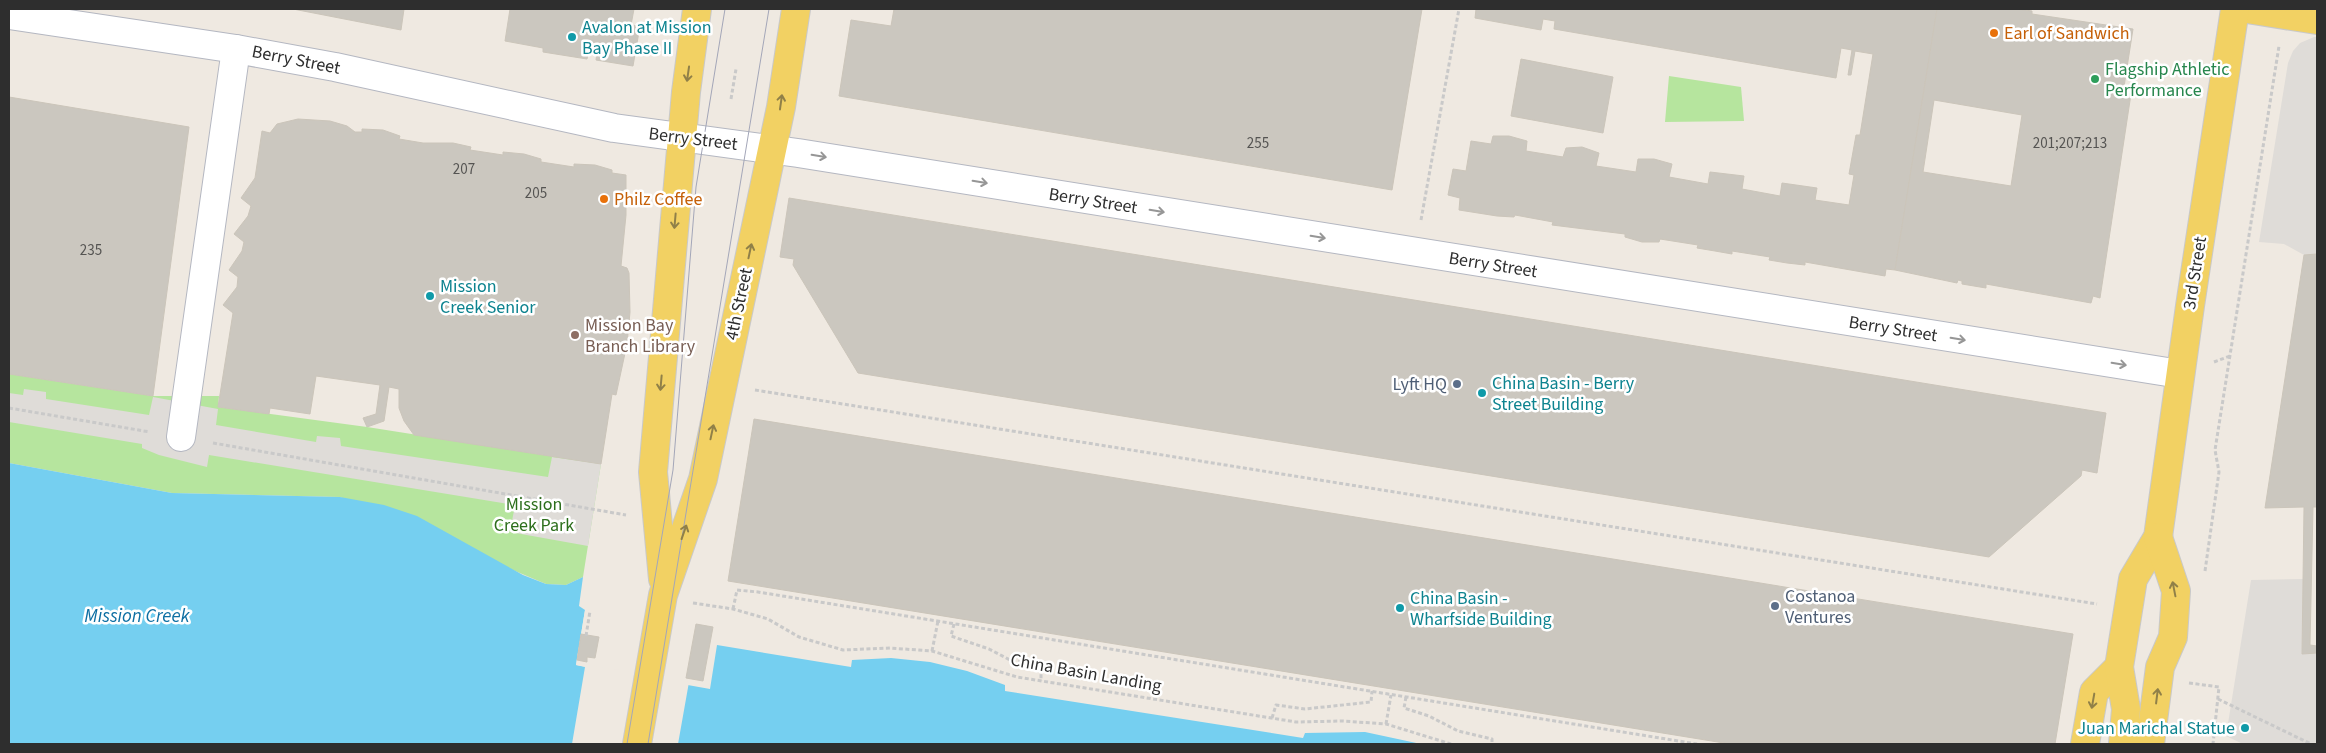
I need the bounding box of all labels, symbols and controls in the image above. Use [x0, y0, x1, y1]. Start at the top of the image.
place label: Avalon at Mission Bay Phase II [582, 15, 712, 61]
place label: Earl of Sandwich [2004, 21, 2129, 46]
marker: Earl of Sandwich [1988, 27, 2000, 39]
marker: Avalon at Mission Bay Phase II [566, 31, 578, 43]
street label: Berry Street [250, 39, 342, 81]
place label: Flagship Athletic Performance [2105, 57, 2229, 103]
one-way arrow [683, 66, 693, 82]
marker: Flagship Athletic Performance [2089, 73, 2101, 85]
one-way arrow [777, 94, 787, 110]
street label: Berry Street [647, 121, 739, 157]
house number: 255 [1247, 133, 1269, 154]
house number: 201;207;213 [2033, 133, 2107, 154]
one-way arrow [811, 152, 827, 162]
house number: 207 [453, 159, 475, 180]
one-way arrow [971, 178, 987, 188]
street label: Berry Street [1047, 182, 1139, 220]
house number: 205 [525, 183, 547, 204]
place label: Philz Coffee [614, 187, 702, 212]
marker: Philz Coffee [598, 193, 610, 205]
one-way arrow [1149, 206, 1165, 216]
one-way arrow [670, 213, 680, 229]
one-way arrow [1309, 232, 1325, 242]
street label: 3rd Street [2177, 235, 2213, 311]
house number: 235 [80, 240, 102, 261]
one-way arrow [746, 243, 756, 259]
street label: Berry Street [1447, 246, 1539, 284]
street label: 4th Street [719, 265, 759, 343]
place label: Mission Creek Senior [440, 274, 536, 320]
marker: Mission Creek Senior [424, 290, 436, 302]
street label: Berry Street [1847, 310, 1939, 348]
place label: Mission Bay Branch Library [585, 313, 696, 359]
marker: Mission Bay Branch Library [569, 329, 581, 341]
one-way arrow [1950, 335, 1966, 345]
one-way arrow [2111, 359, 2127, 369]
place label: China Basin - Berry Street Building [1492, 371, 1635, 417]
place label: Lyft HQ [1393, 372, 1447, 397]
one-way arrow [656, 375, 665, 391]
marker: Lyft HQ [1451, 378, 1463, 390]
marker: China Basin - Berry Street Building [1476, 387, 1488, 399]
one-way arrow [708, 424, 718, 440]
park label: Mission Creek Park [494, 492, 574, 538]
one-way arrow [680, 525, 689, 540]
one-way arrow [2169, 581, 2178, 597]
place label: Costanoa Ventures [1785, 584, 1855, 630]
place label: China Basin - Wharfside Building [1410, 586, 1552, 632]
marker: Costanoa Ventures [1769, 600, 1781, 612]
marker: China Basin - Wharfside Building [1394, 602, 1406, 614]
water label: Mission Creek [84, 603, 191, 630]
street label: China Basin Landing [1008, 647, 1164, 699]
one-way arrow [2152, 688, 2162, 704]
one-way arrow [2087, 692, 2097, 708]
place label: Juan Marichal Statue [2077, 716, 2235, 741]
marker: Juan Marichal Statue [2239, 722, 2251, 734]

